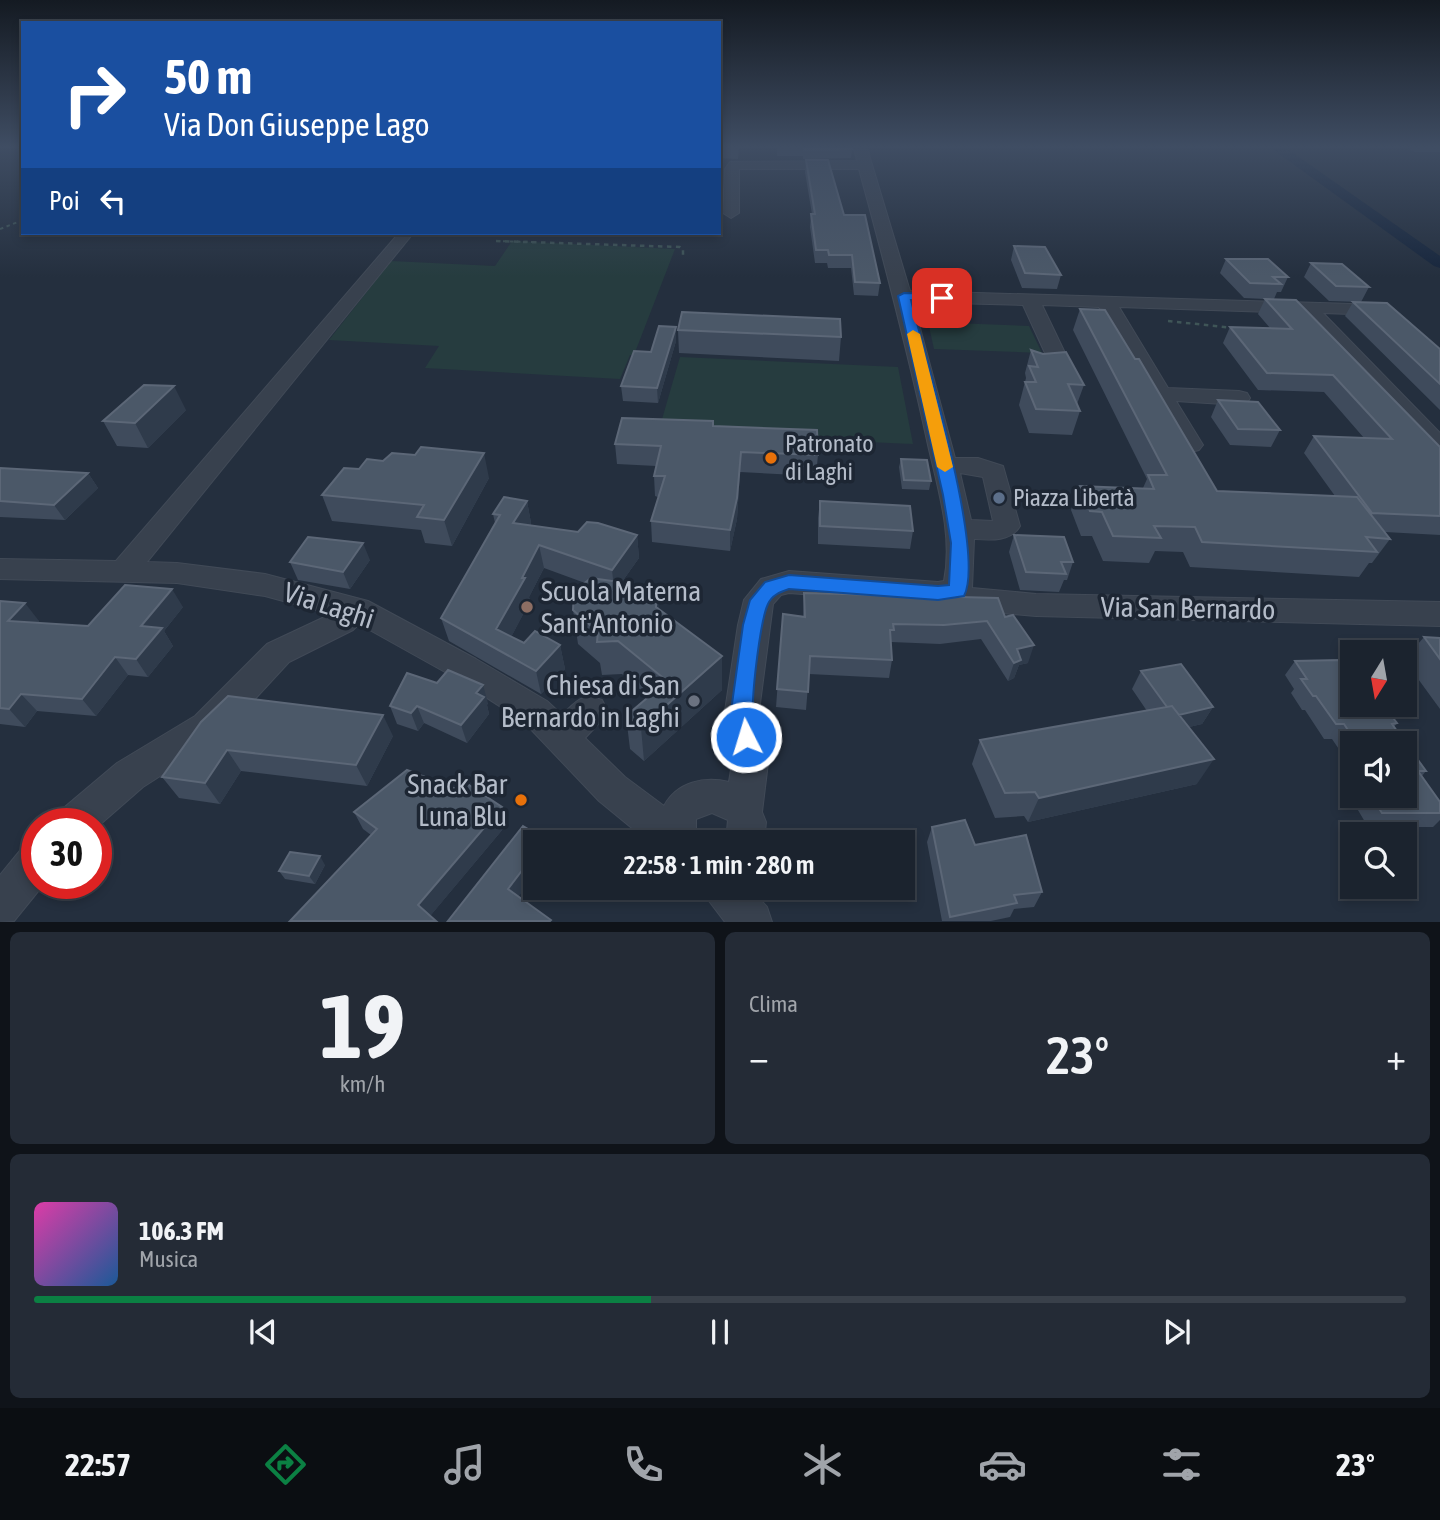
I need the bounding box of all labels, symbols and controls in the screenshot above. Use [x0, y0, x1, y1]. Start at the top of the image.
text: 50 m [164, 48, 252, 104]
icon: right [49, 49, 140, 140]
text: Via Don Giuseppe Lago [164, 106, 429, 143]
icon: left [94, 182, 132, 220]
text: Poi [49, 186, 80, 216]
pin [912, 268, 972, 328]
icon: arrive [923, 279, 961, 317]
place label: Patronato di Laghi [785, 430, 873, 485]
marker: Patronato di Laghi [763, 450, 779, 466]
place label: Piazza Libertà [1013, 484, 1135, 511]
marker: Piazza Libertà [991, 490, 1007, 506]
street label: Via Laghi [280, 575, 378, 635]
place label: Scuola Materna Sant'Antonio [541, 575, 701, 639]
street label: Via San Bernardo [1100, 590, 1276, 626]
marker: Scuola Materna Sant'Antonio [519, 599, 535, 615]
north arrow [1340, 640, 1418, 718]
map controls [1340, 640, 1417, 899]
place label: Chiesa di San Bernardo in Laghi [501, 669, 680, 733]
marker: Chiesa di San Bernardo in Laghi [686, 693, 702, 709]
position arrow [709, 700, 783, 774]
button: sound [1340, 731, 1417, 808]
place label: Snack Bar Luna Blu [408, 768, 508, 832]
marker: Snack Bar Luna Blu [513, 792, 529, 808]
speed limit sign: 30 [21, 808, 112, 899]
button: search [1340, 822, 1417, 899]
text: 22:58 · 1 min · 280 m [624, 850, 814, 880]
text: 19 [320, 973, 405, 1077]
text: Clima [749, 991, 798, 1017]
text: 23° [1046, 1025, 1109, 1085]
text: − [749, 1035, 769, 1078]
text: + [1386, 1035, 1406, 1078]
text: km/h [340, 1071, 385, 1097]
text: 106.3 FM [139, 1216, 224, 1246]
text: Musica [139, 1246, 198, 1272]
icon: previous [244, 1313, 282, 1351]
icon: pause [701, 1313, 739, 1351]
icon: next [1158, 1313, 1196, 1351]
icon: directions [261, 1440, 310, 1489]
icon: music [440, 1440, 489, 1489]
icon: phone [619, 1440, 668, 1489]
icon: climate [798, 1440, 847, 1489]
icon: car [978, 1440, 1027, 1489]
icon: filters [1157, 1440, 1206, 1489]
text: 22:57 [65, 1446, 131, 1483]
text: 23° [1336, 1446, 1375, 1483]

